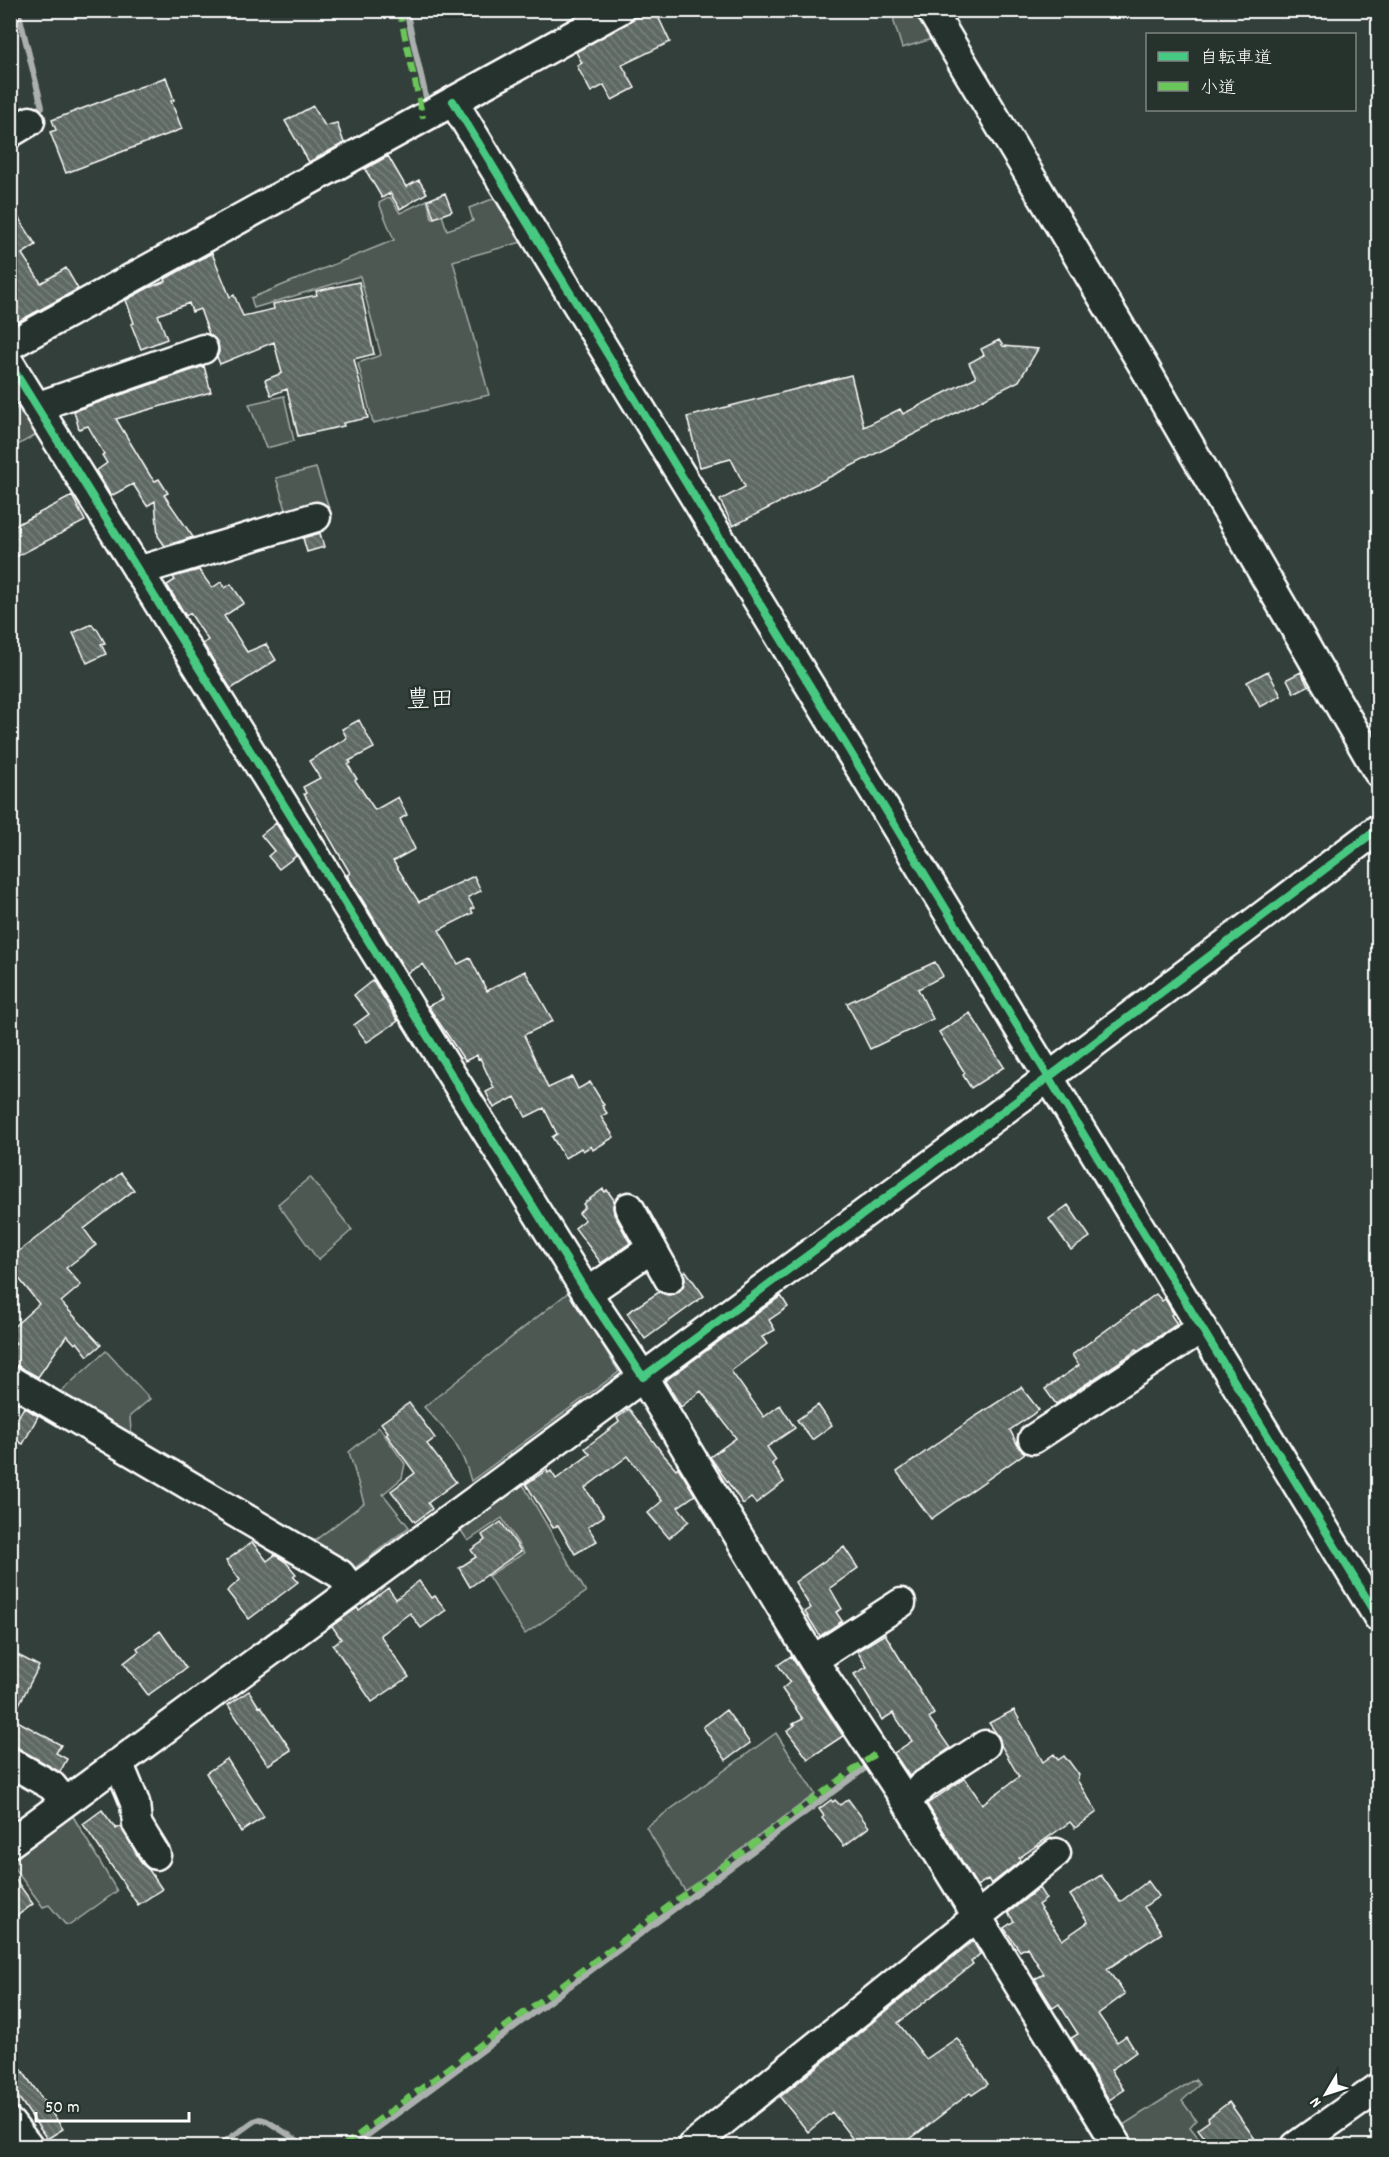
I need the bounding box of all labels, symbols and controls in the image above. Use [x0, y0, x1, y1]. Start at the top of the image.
legend [1146, 33, 1356, 111]
text: 自転車道 [1200, 47, 1272, 72]
text: 小道 [1200, 77, 1236, 102]
district label: 豊田 [406, 684, 454, 718]
north arrow [1296, 2064, 1356, 2124]
scale bar [36, 2085, 189, 2123]
text: N [1305, 2091, 1328, 2112]
text: 50 m [45, 2096, 80, 2121]

